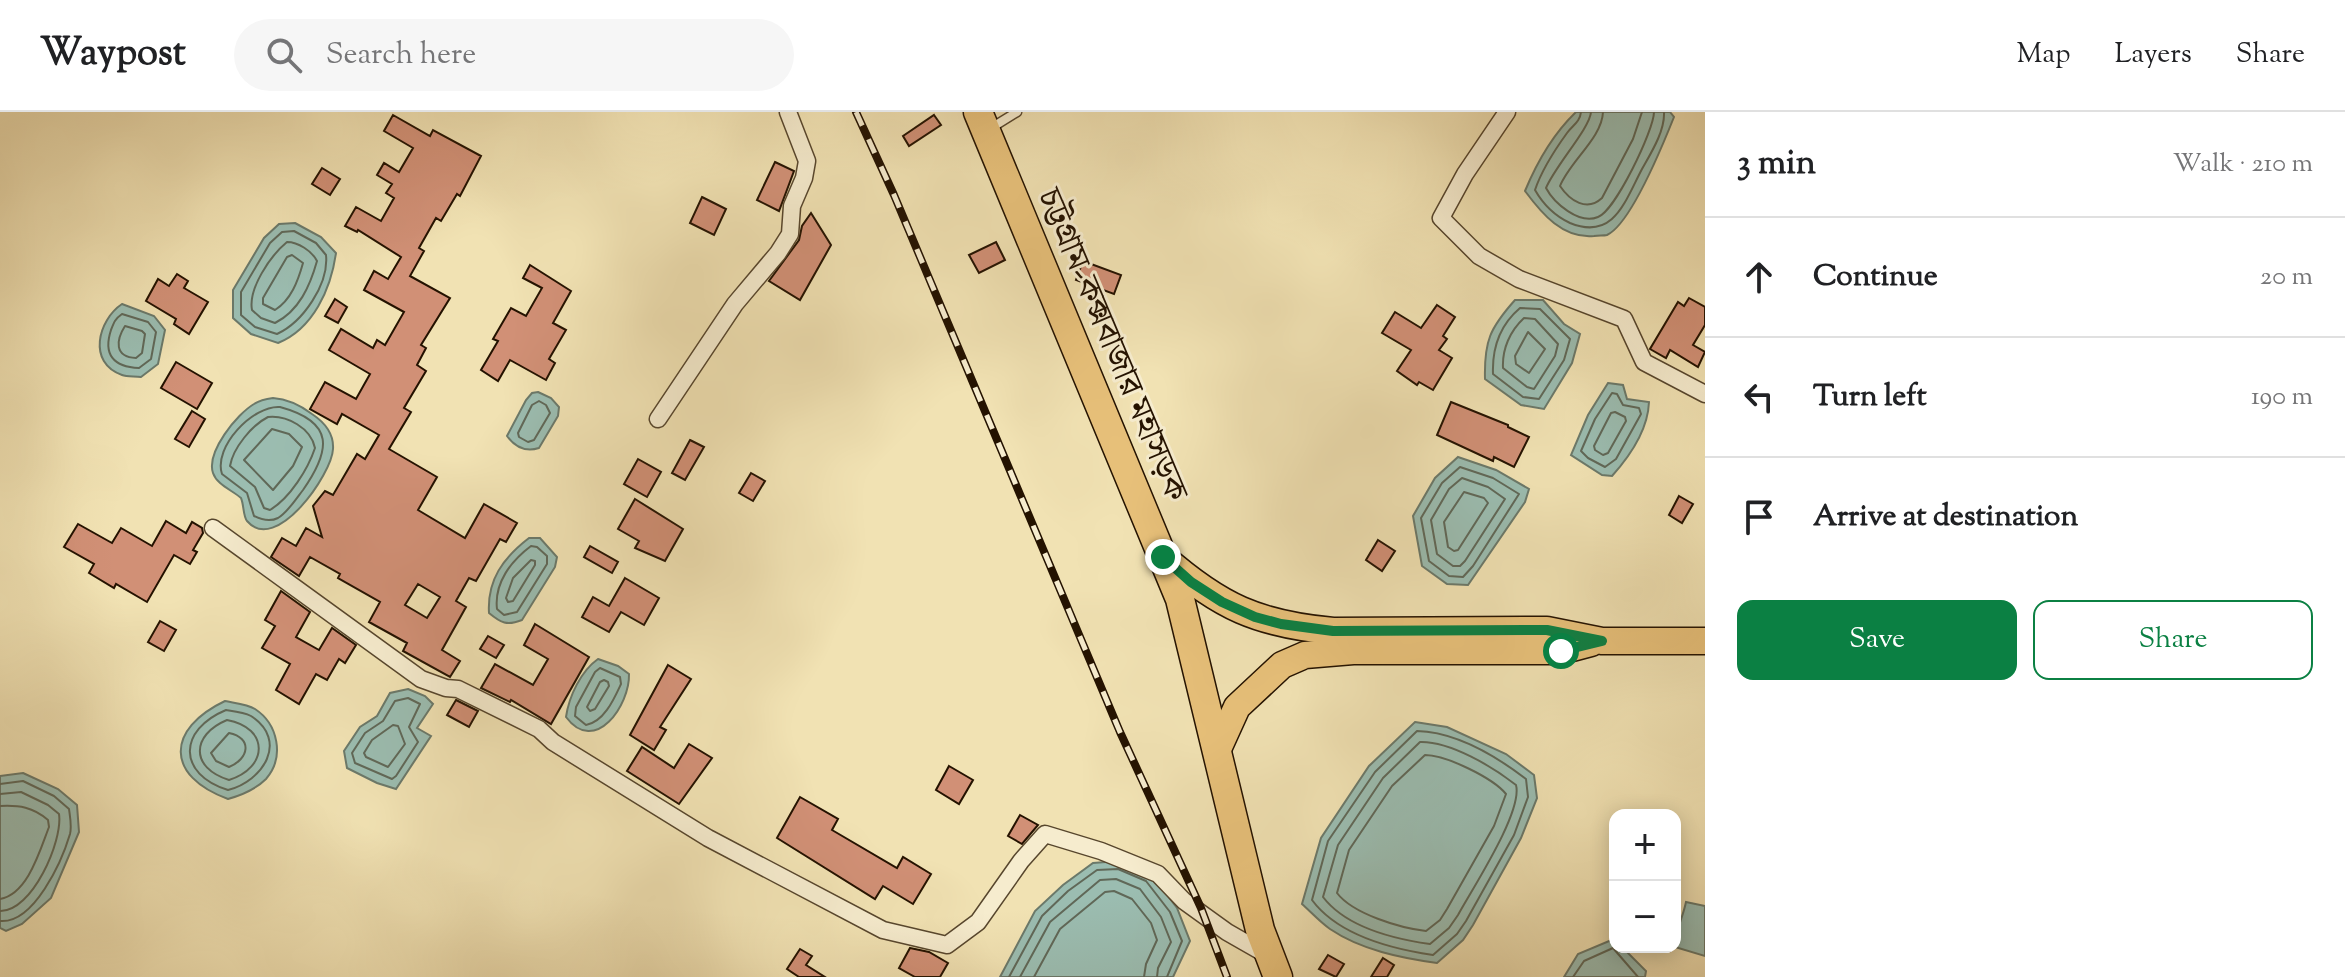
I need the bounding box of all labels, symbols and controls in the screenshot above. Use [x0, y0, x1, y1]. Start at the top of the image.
search box [234, 19, 794, 91]
text: Waypost [40, 28, 186, 82]
icon: search [262, 33, 306, 77]
text: Search here [326, 34, 476, 77]
text: Map [2017, 35, 2070, 75]
text: Layers [2114, 35, 2192, 75]
text: Share [2236, 35, 2305, 75]
text: 3 min [1737, 140, 1816, 189]
text: Walk · 210 m [2173, 146, 2313, 183]
street label: চট্টগ্রাম-কক্সবাজার মহাসড়ক [1022, 181, 1199, 510]
icon: ahead [1737, 255, 1781, 299]
text: Continue [1813, 256, 1938, 299]
text: 20 m [2260, 259, 2313, 296]
icon: left [1737, 375, 1781, 419]
text: Turn left [1813, 376, 1927, 419]
text: 190 m [2251, 379, 2313, 416]
icon: arrive [1737, 495, 1781, 539]
text: Arrive at destination [1813, 496, 2078, 539]
route end [1145, 539, 1181, 575]
button: Save [1737, 600, 2017, 680]
button: Share [2033, 600, 2313, 680]
route start [1543, 633, 1579, 669]
map controls [1609, 809, 1681, 953]
button: + [1609, 809, 1681, 881]
button: − [1609, 881, 1681, 953]

